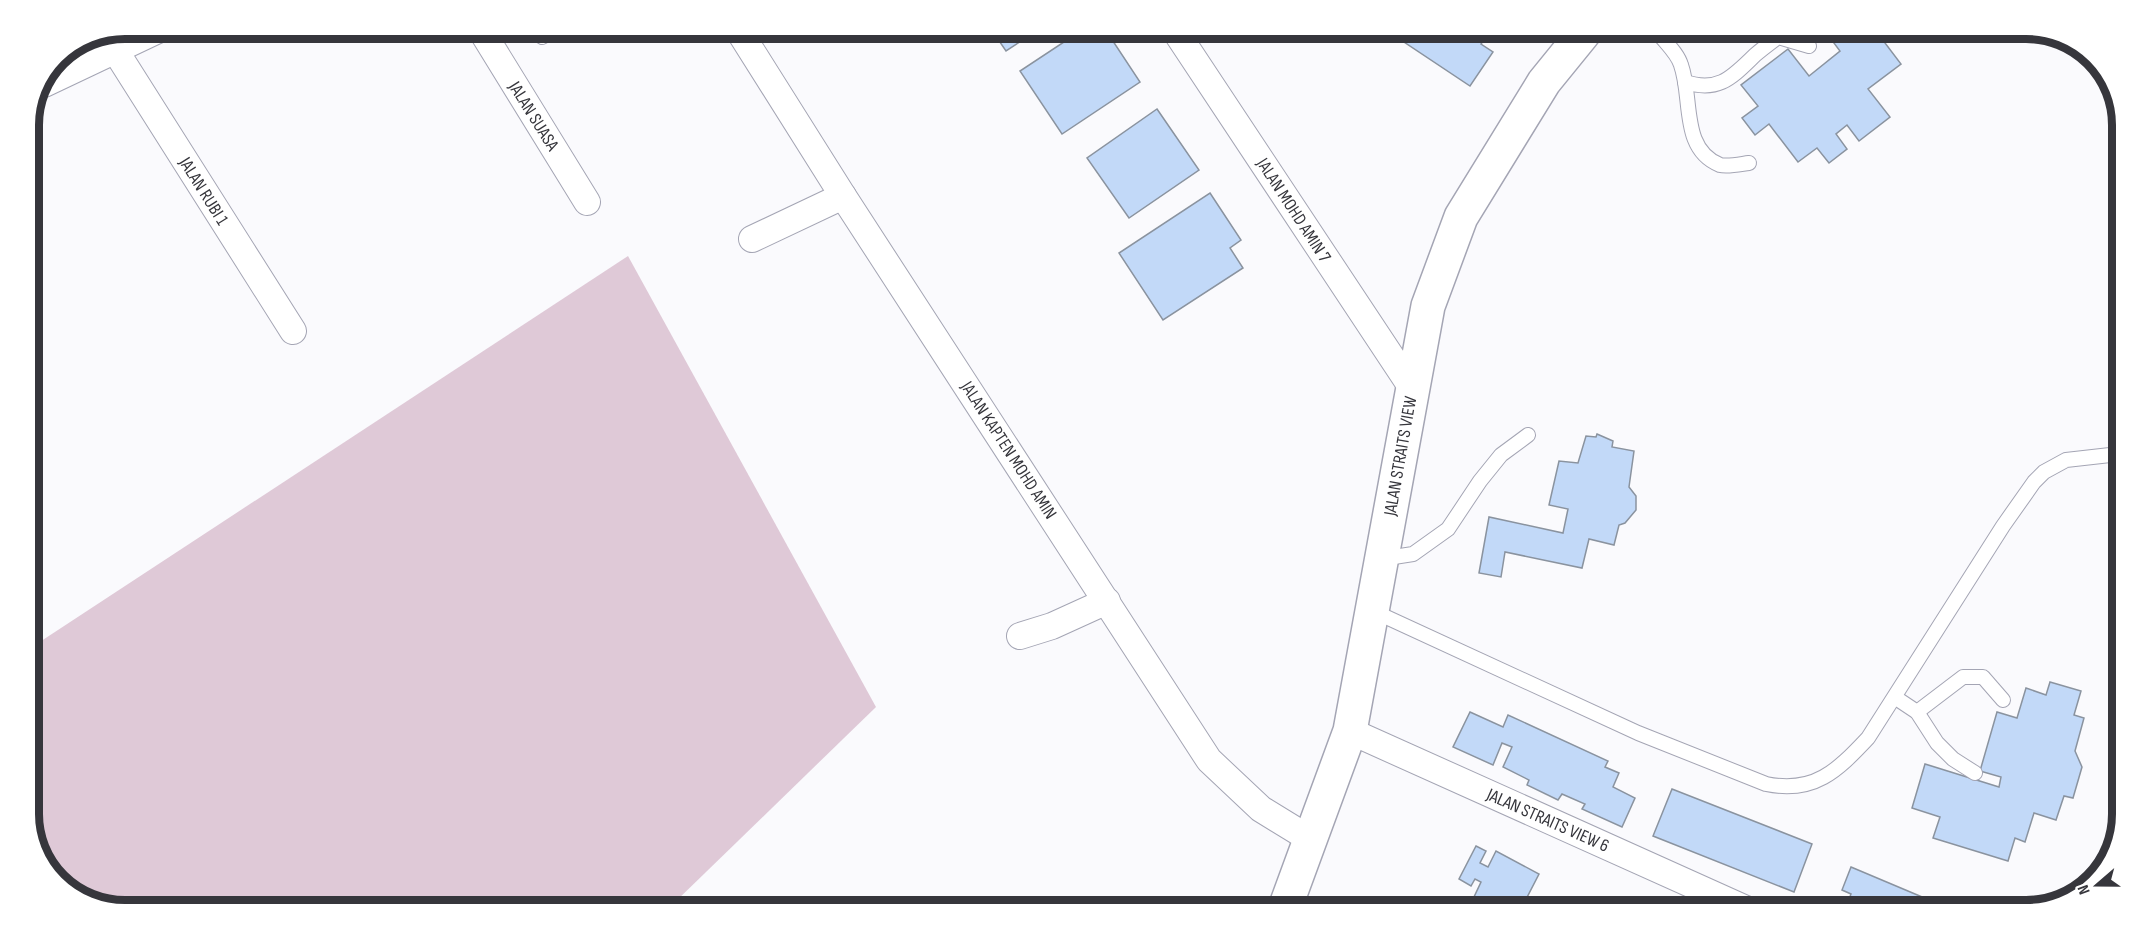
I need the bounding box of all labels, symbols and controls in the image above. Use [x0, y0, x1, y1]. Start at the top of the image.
street label: JALAN SUASA [504, 77, 563, 155]
street label: JALAN RUBI 1 [174, 153, 233, 230]
street label: JALAN MOHD AMIN 7 [1252, 154, 1335, 267]
street label: JALAN KAPTEN MOHD AMIN [956, 377, 1061, 523]
street label: JALAN STRAITS VIEW [1379, 394, 1421, 518]
street label: JALAN STRAITS VIEW 6 [1482, 784, 1612, 857]
north arrow [2067, 855, 2127, 915]
text: N [2074, 882, 2095, 897]

